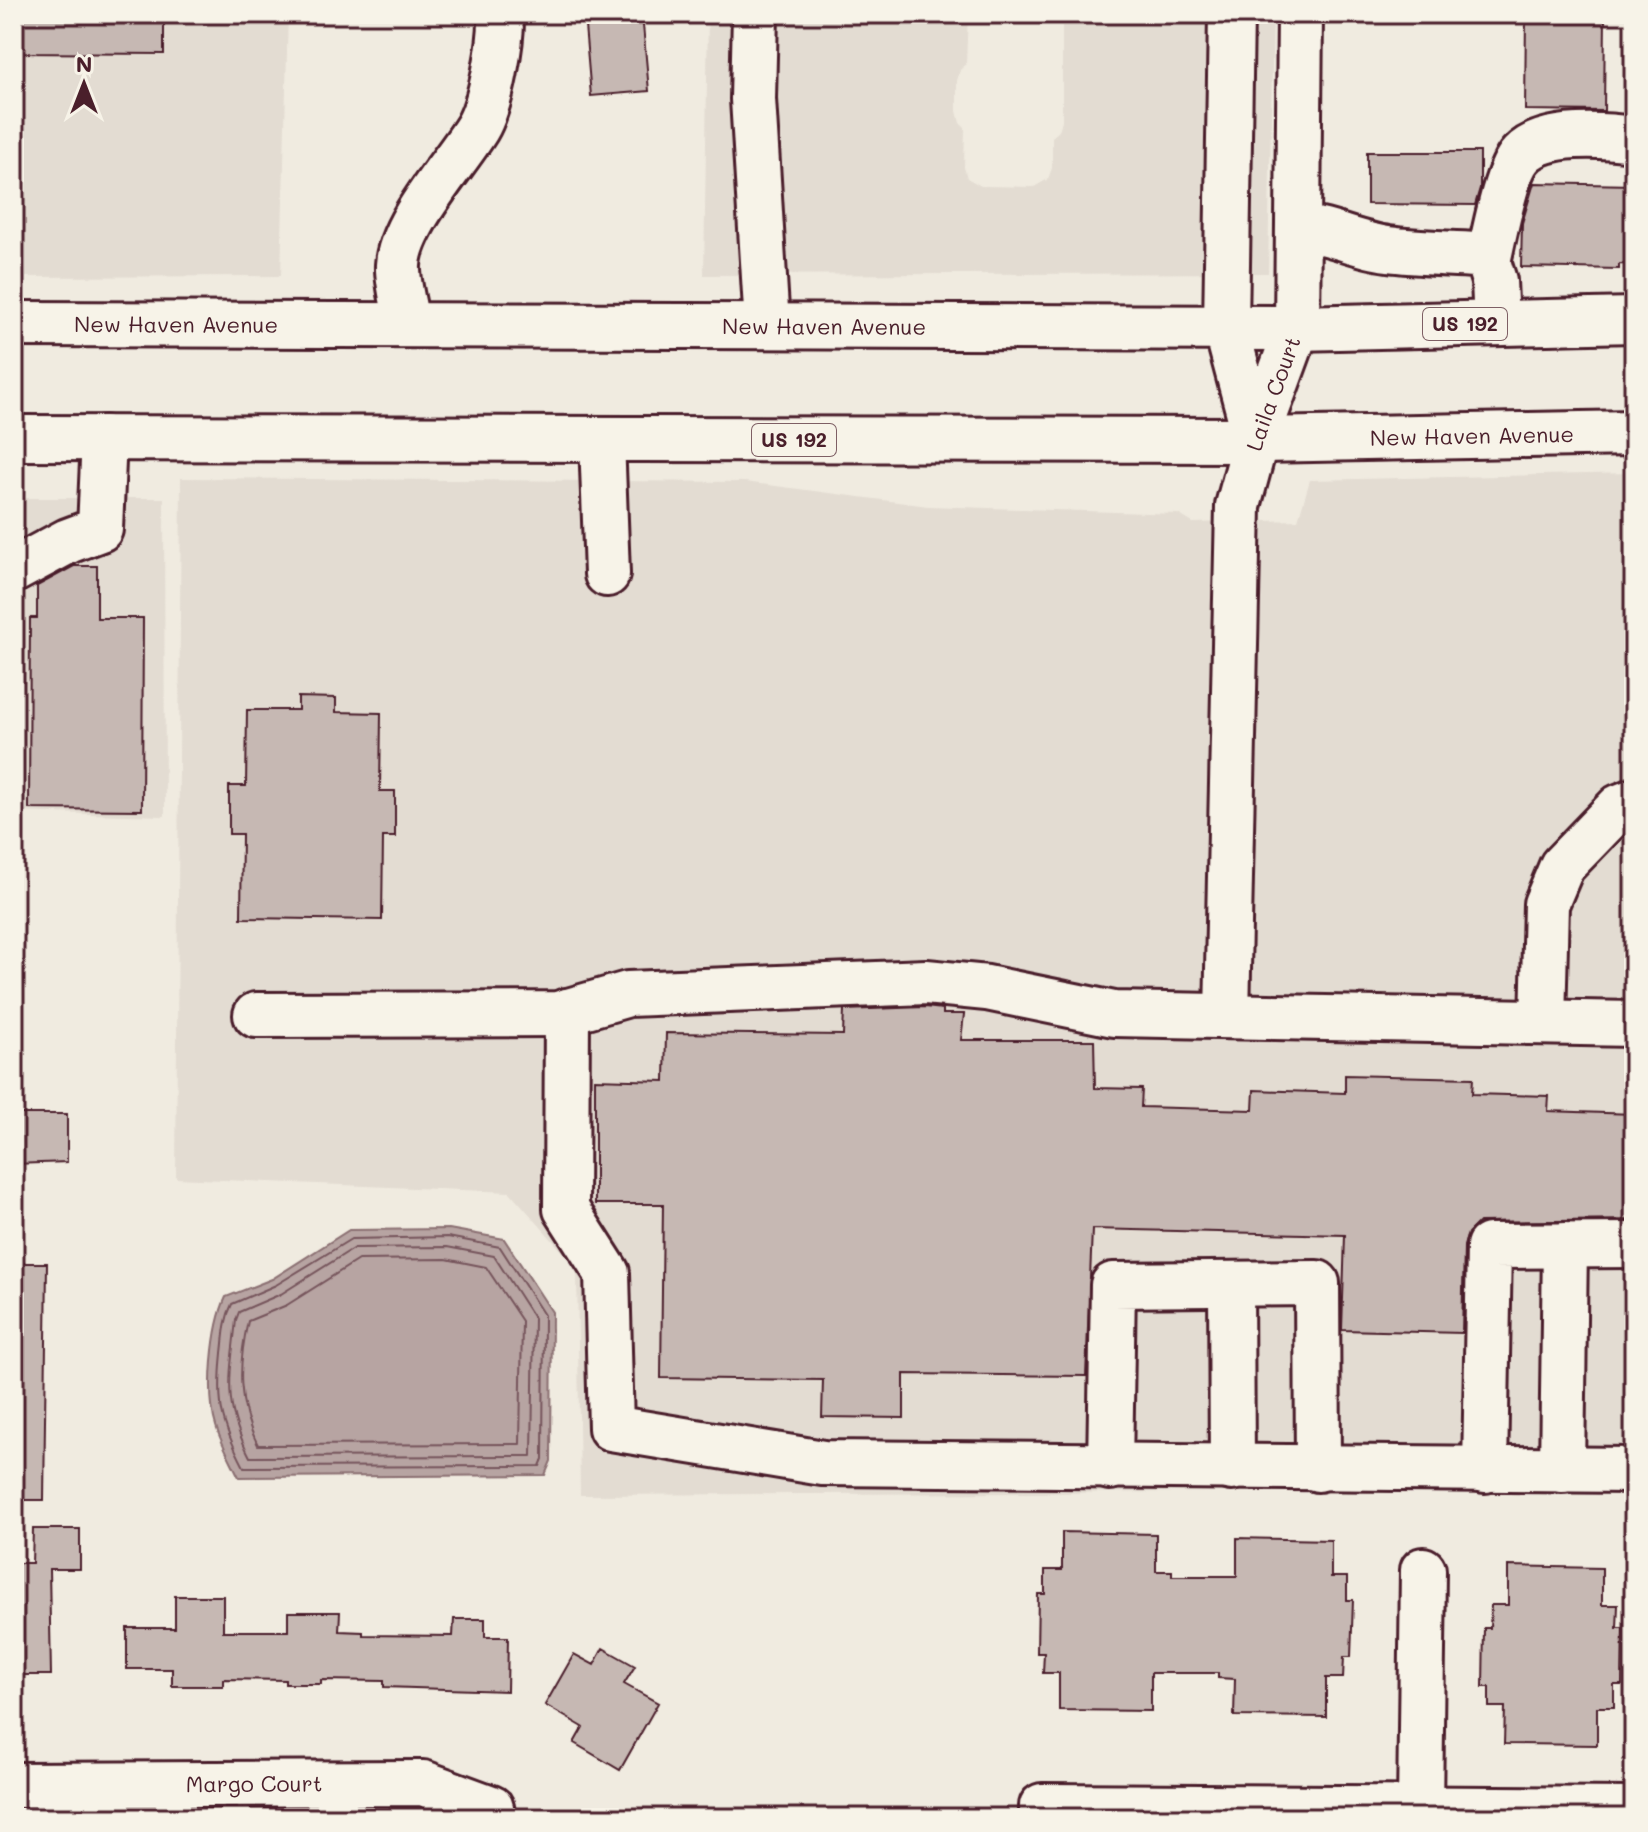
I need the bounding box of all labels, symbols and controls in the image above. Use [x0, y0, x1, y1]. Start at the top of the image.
north arrow [44, 44, 124, 124]
text: N [76, 49, 92, 78]
road number: US 192 [1423, 308, 1507, 340]
street label: New Haven Avenue [74, 309, 278, 339]
street label: New Haven Avenue [722, 311, 926, 341]
street label: Laila Court [1239, 332, 1307, 454]
street label: New Haven Avenue [1370, 419, 1574, 452]
road number: US 192 [752, 424, 836, 456]
street label: Margo Court [186, 1768, 322, 1798]

